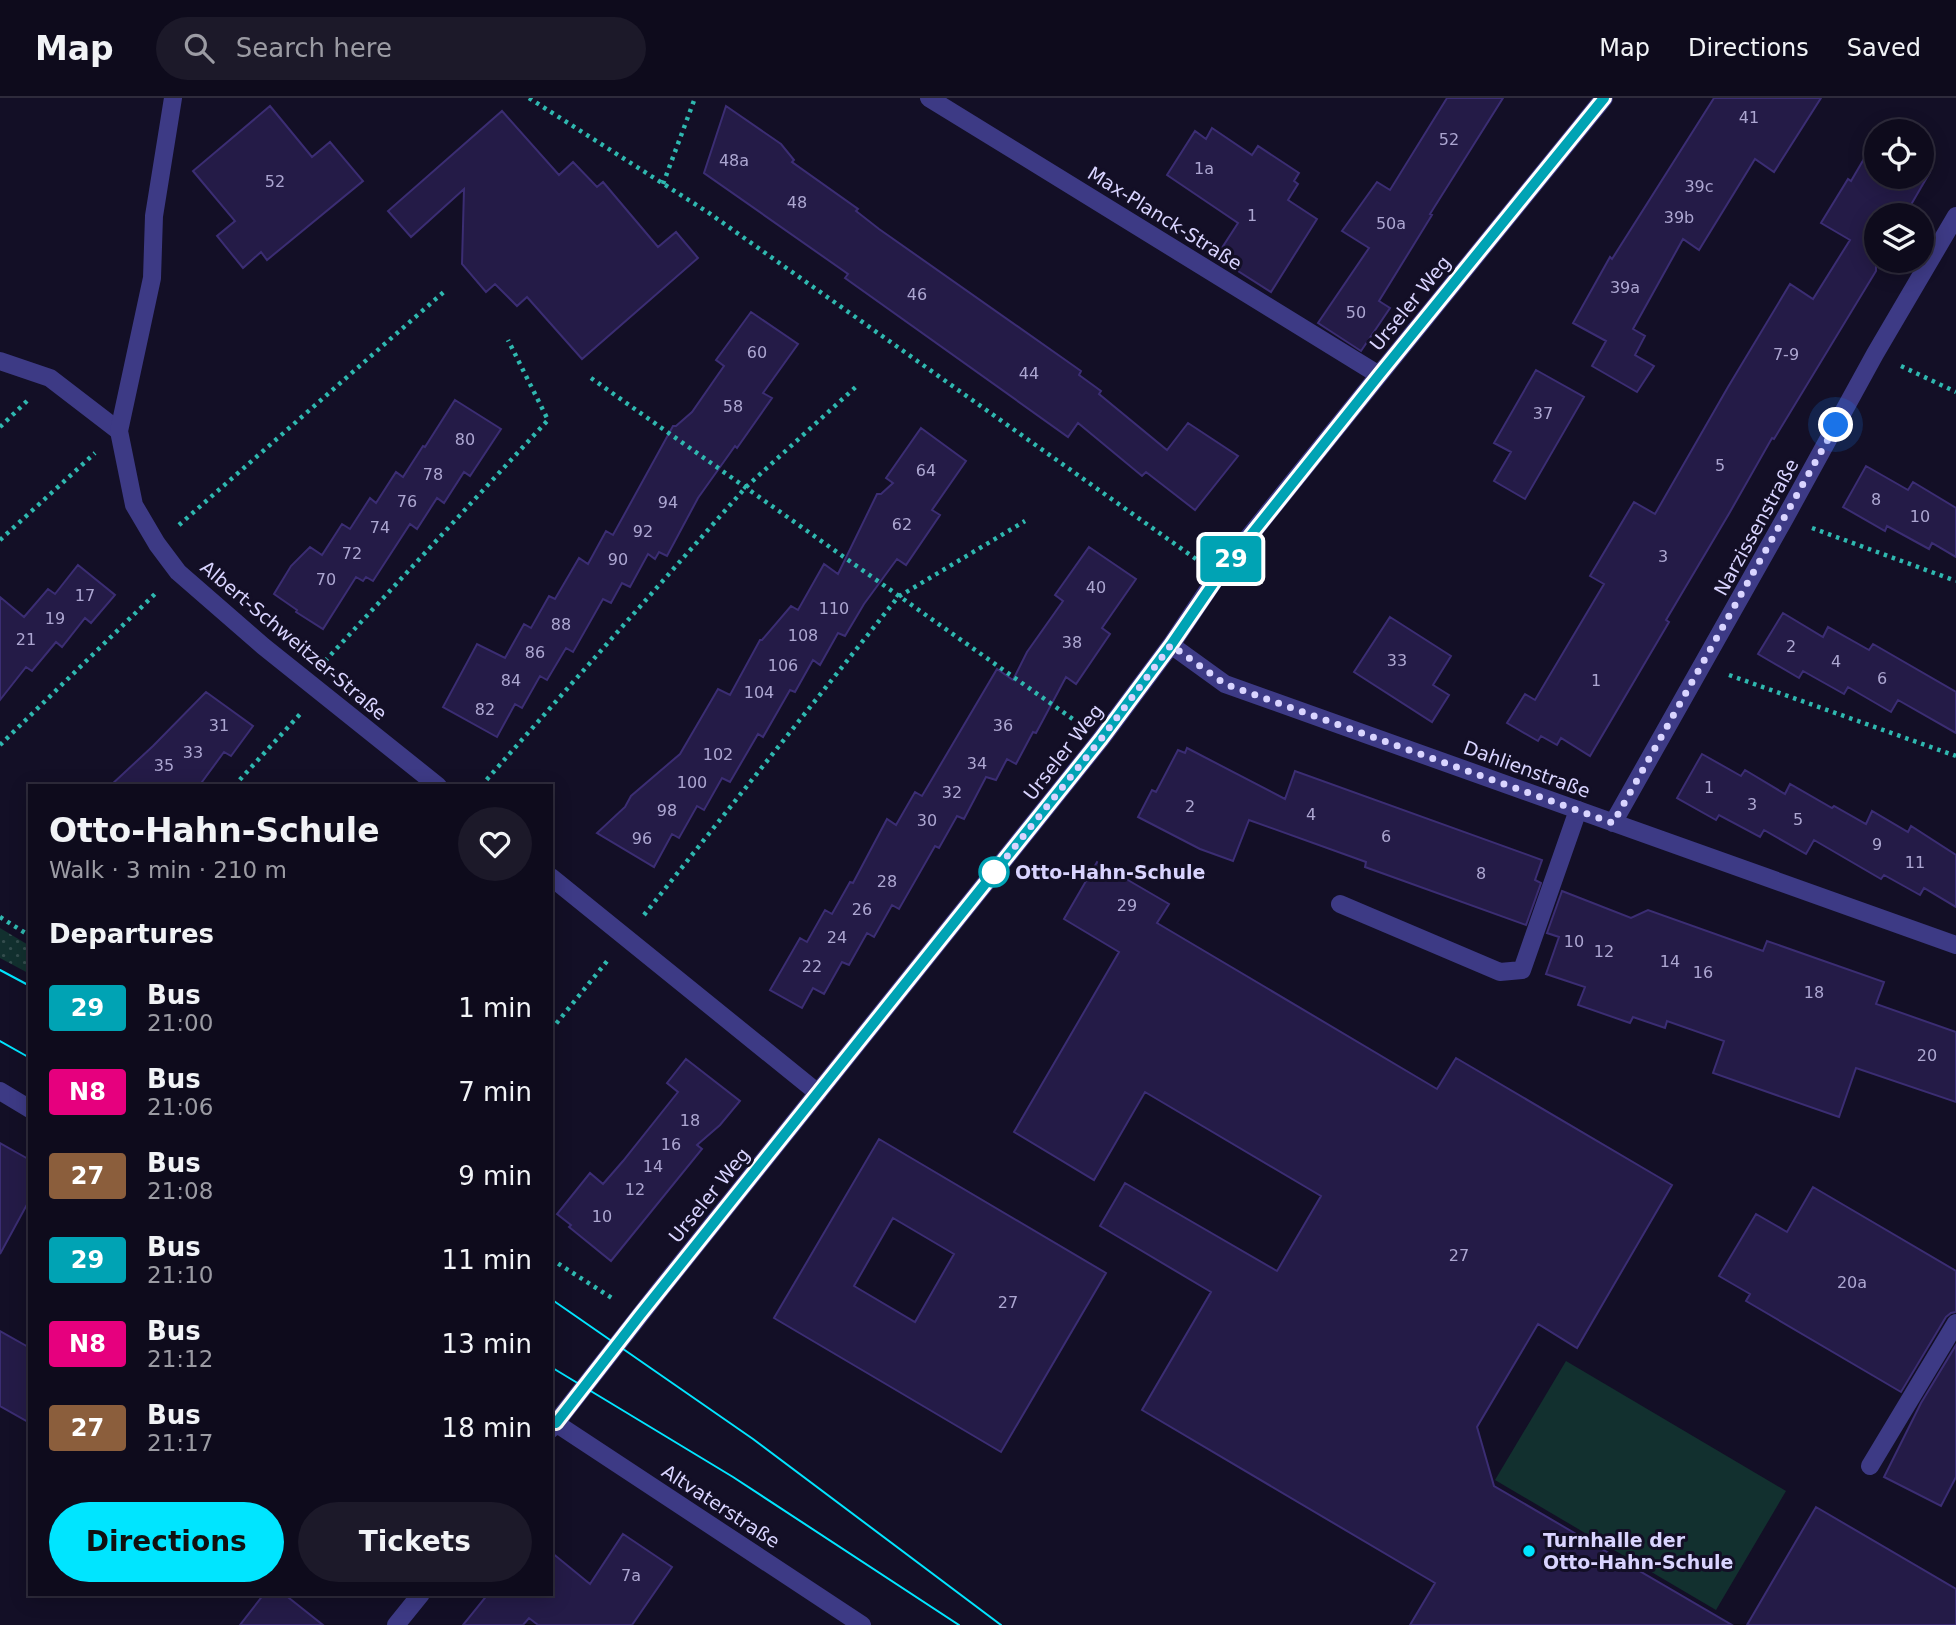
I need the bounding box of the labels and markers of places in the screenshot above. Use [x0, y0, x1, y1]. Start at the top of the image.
marker: Otto-Hahn-Schule [979, 857, 1009, 887]
place label: Otto-Hahn-Schule [1015, 861, 1205, 883]
place label: Turnhalle der Otto-Hahn-Schule [1543, 1529, 1733, 1573]
marker: Turnhalle der Otto-Hahn-Schule [1521, 1543, 1537, 1559]

